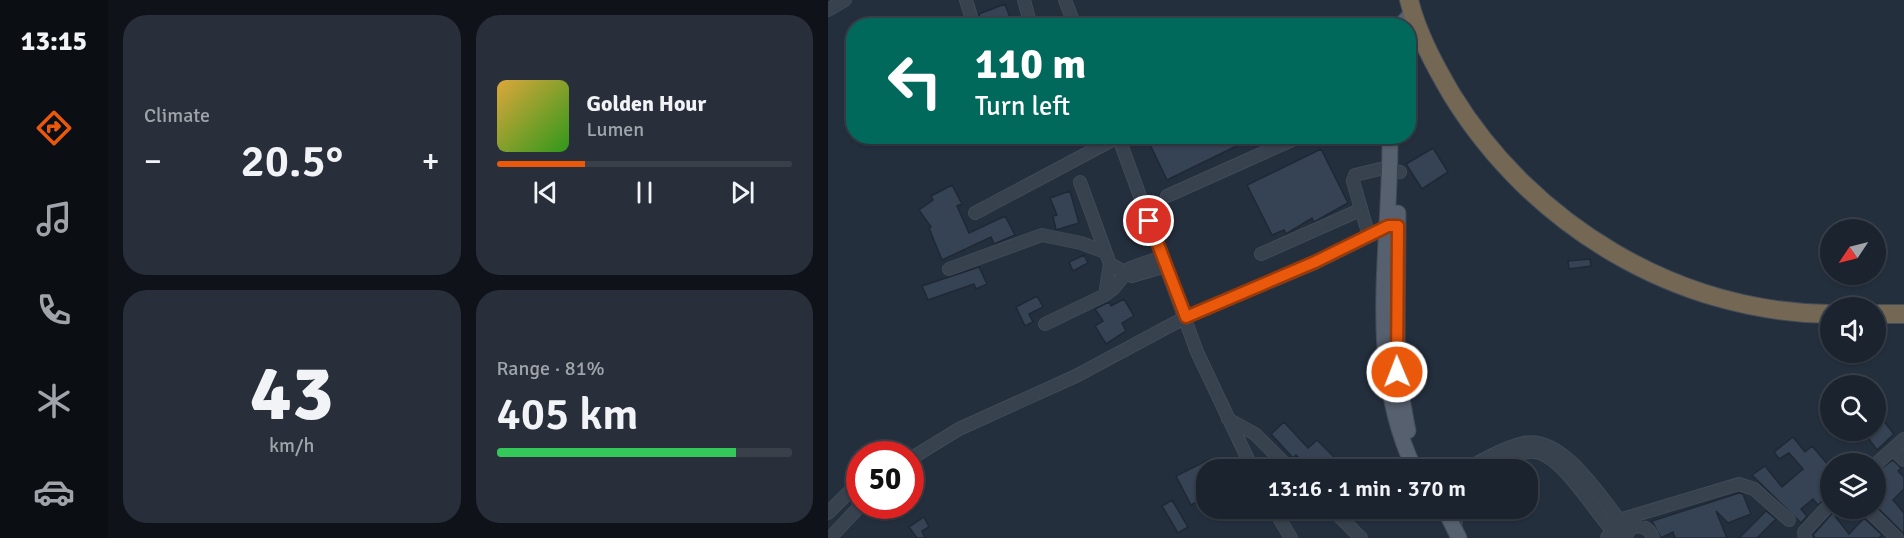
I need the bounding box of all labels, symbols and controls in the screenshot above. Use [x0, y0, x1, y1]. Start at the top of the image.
text: 13:15 [21, 25, 87, 58]
text: 110 m [975, 39, 1086, 90]
icon: left [876, 42, 954, 120]
text: Golden Hour [587, 90, 706, 117]
text: Turn left [975, 90, 1070, 123]
text: Climate [144, 103, 210, 128]
icon: directions [33, 107, 75, 149]
text: Lumen [587, 117, 644, 142]
text: 20.5° [240, 134, 343, 189]
text: − [144, 141, 162, 182]
text: + [422, 141, 440, 182]
icon: previous [529, 176, 562, 209]
icon: pause [628, 176, 661, 209]
icon: next [726, 176, 759, 209]
pin [1123, 195, 1174, 246]
icon: music [33, 198, 75, 240]
icon: arrive [1132, 204, 1165, 237]
north arrow [1820, 219, 1886, 285]
map controls [1820, 219, 1886, 519]
icon: phone [33, 289, 75, 331]
button: sound [1820, 297, 1886, 363]
position arrow [1365, 340, 1429, 404]
text: 43 [250, 346, 334, 442]
text: Range · 81% [497, 356, 605, 381]
button: search [1820, 375, 1886, 441]
icon: climate [33, 380, 75, 422]
text: 405 km [497, 387, 639, 442]
text: km/h [269, 433, 314, 458]
speed limit sign: 50 [846, 441, 924, 519]
button: layers [1820, 453, 1886, 519]
icon: car [33, 471, 75, 513]
text: 13:16 · 1 min · 370 m [1268, 475, 1466, 502]

